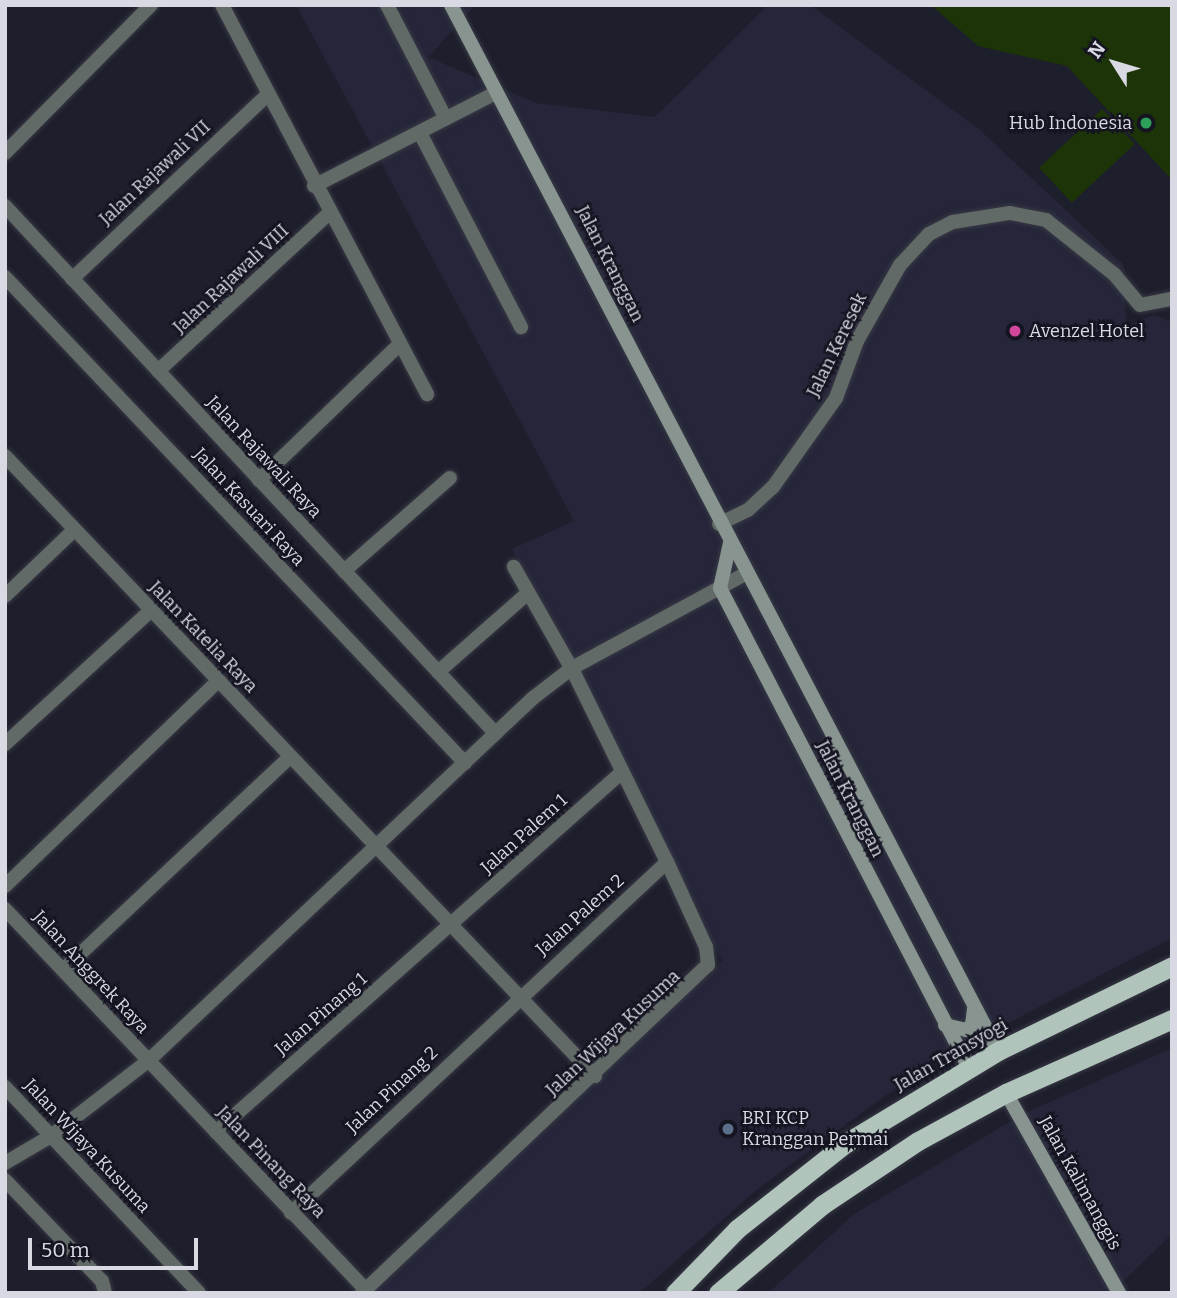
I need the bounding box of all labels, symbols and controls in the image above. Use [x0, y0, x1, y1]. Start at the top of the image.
north arrow [1079, 28, 1149, 98]
text: N [1083, 37, 1110, 63]
place label: Hub Indonesia [1009, 112, 1132, 134]
marker: Hub Indonesia [1138, 115, 1154, 131]
street label: Jalan Rajawali VII [95, 116, 215, 230]
street label: Jalan Kranggan [571, 202, 649, 326]
street label: Jalan Rajawali VIII [169, 220, 293, 338]
street label: Jalan Keresek [803, 289, 871, 401]
place label: Avenzel Hotel [1029, 320, 1144, 342]
marker: Avenzel Hotel [1007, 323, 1023, 339]
street label: Jalan Rajawali Raya [202, 392, 326, 522]
street label: Jalan Kasuari Raya [189, 444, 309, 570]
street label: Jalan Katelia Raya [144, 577, 262, 697]
street label: Jalan Kranggan [811, 737, 889, 861]
street label: Jalan Palem 1 [476, 790, 572, 878]
street label: Jalan Palem 2 [532, 870, 628, 960]
street label: Jalan Anggrek Raya [29, 906, 153, 1038]
street label: Jalan Wijaya Kusuma [542, 965, 684, 1101]
street label: Jalan Pinang 1 [271, 968, 371, 1060]
street label: Jalan Transyogi [891, 1014, 1011, 1096]
street label: Jalan Pinang 2 [342, 1042, 442, 1138]
street label: Jalan Wijaya Kusuma [19, 1075, 155, 1217]
street label: Jalan Pinang Raya [212, 1102, 330, 1222]
place label: BRI KCP Kranggan Permai [742, 1108, 888, 1150]
street label: Jalan Kalimanggis [1034, 1112, 1126, 1254]
marker: BRI KCP Kranggan Permai [720, 1121, 736, 1137]
scale bar [32, 1224, 201, 1268]
text: 50 m [41, 1237, 90, 1263]

